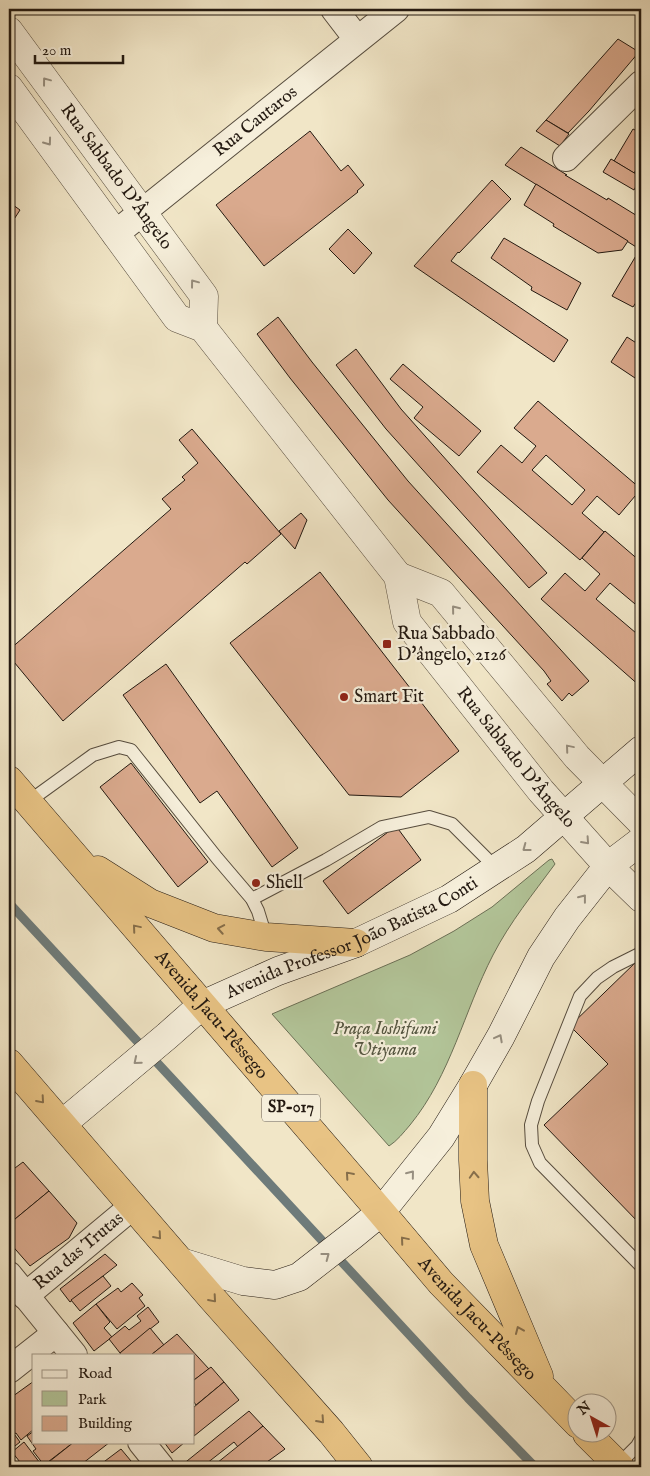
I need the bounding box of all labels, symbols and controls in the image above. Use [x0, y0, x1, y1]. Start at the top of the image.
scale bar [35, 32, 122, 64]
text: 20 m [42, 41, 72, 60]
one-way arrow [43, 77, 52, 87]
street label: Rua Cautaros [209, 81, 302, 162]
street label: Rua Sabbado D'Ângelo [55, 99, 178, 255]
one-way arrow [42, 136, 51, 146]
one-way arrow [191, 279, 200, 289]
one-way arrow [452, 606, 460, 615]
place label: Rua Sabbado D'ângelo, 2126 [397, 623, 507, 667]
marker: Rua Sabbado D'ângelo, 2126 [381, 638, 393, 650]
street label: Rua Sabbado D'Ângelo [451, 682, 581, 833]
place label: Smart Fit [354, 686, 424, 709]
marker: Smart Fit [338, 691, 350, 703]
one-way arrow [566, 744, 575, 753]
one-way arrow [580, 836, 589, 845]
one-way arrow [522, 842, 532, 851]
street label: Avenida Professor João Batista Conti [221, 872, 482, 1005]
place label: Shell [266, 872, 303, 895]
marker: Shell [250, 877, 262, 889]
one-way arrow [577, 895, 585, 904]
one-way arrow [217, 924, 225, 934]
one-way arrow [133, 925, 142, 934]
street label: Avenida Jacu-Pêssego [149, 945, 273, 1084]
park label: Praça Ioshifumi Utiyama [333, 1018, 439, 1062]
one-way arrow [493, 1034, 503, 1043]
one-way arrow [134, 1056, 143, 1065]
one-way arrow [35, 1094, 44, 1103]
road number: SP-017 [262, 1094, 320, 1122]
one-way arrow [406, 1170, 415, 1179]
one-way arrow [346, 1171, 355, 1180]
one-way arrow [468, 1171, 479, 1179]
street label: Rua das Trutas [29, 1207, 129, 1295]
one-way arrow [153, 1231, 162, 1240]
one-way arrow [402, 1237, 410, 1246]
street label: Avenida Jacu-Pêssego [412, 1252, 542, 1386]
one-way arrow [320, 1253, 330, 1262]
one-way arrow [207, 1293, 215, 1302]
one-way arrow [515, 1326, 526, 1335]
legend [32, 1354, 195, 1444]
text: Road [78, 1364, 113, 1383]
text: Park [78, 1390, 108, 1409]
north arrow [568, 1394, 618, 1444]
text: N [573, 1398, 595, 1420]
text: Building [78, 1414, 133, 1433]
one-way arrow [315, 1415, 324, 1424]

